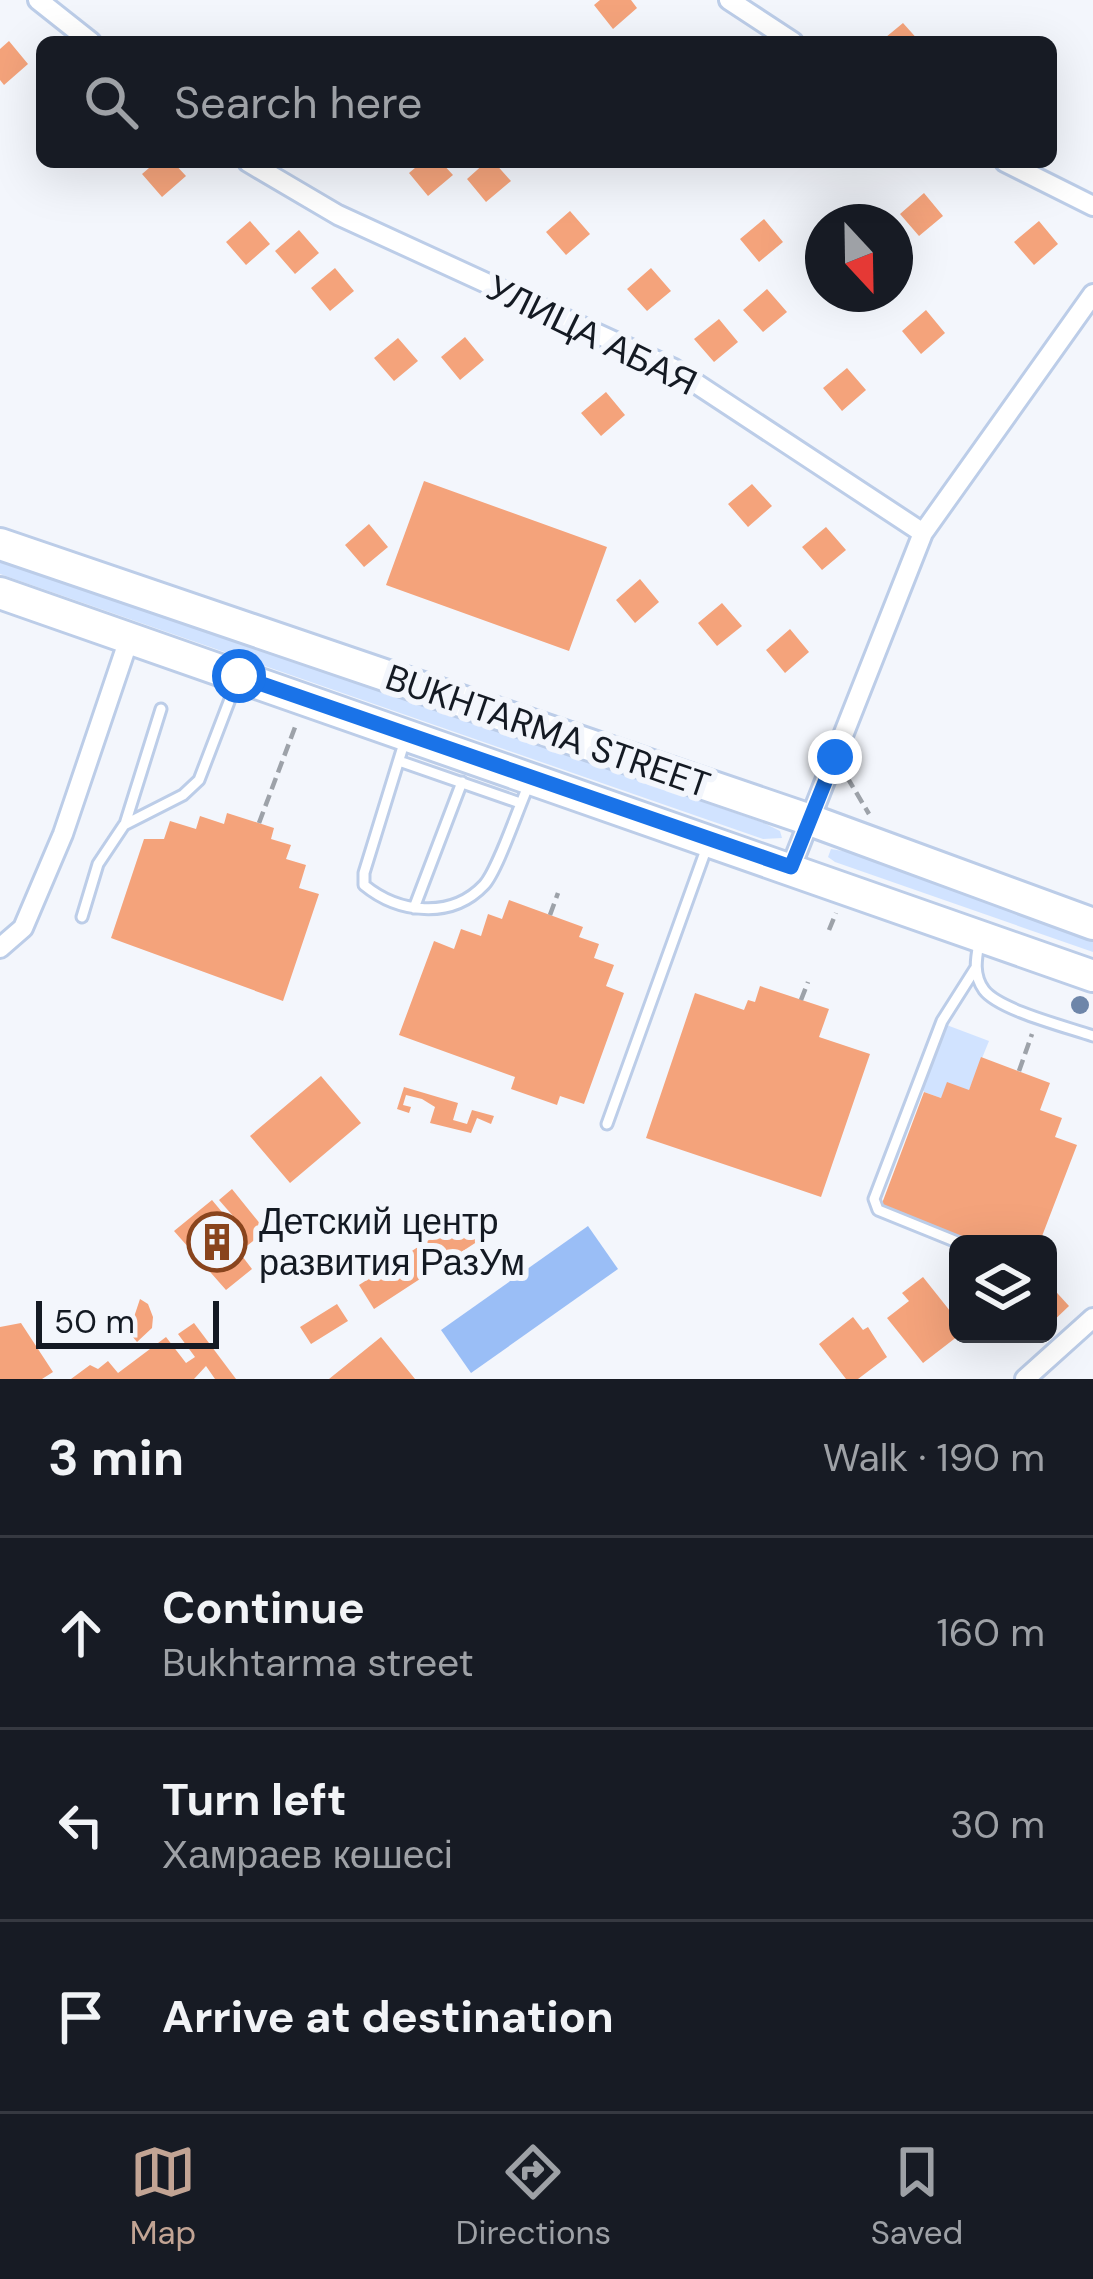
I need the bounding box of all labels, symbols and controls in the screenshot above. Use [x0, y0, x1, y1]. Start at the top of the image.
search box [36, 36, 1057, 168]
icon: search [78, 69, 144, 135]
text: Search here [174, 73, 422, 132]
north arrow [805, 204, 913, 312]
street label: УЛИЦА АБАЯ [479, 264, 705, 406]
route start [212, 649, 266, 703]
street label: BUKHTARMA STREET [380, 653, 716, 809]
route end [808, 730, 862, 784]
place label: Детский центр развития РазУм [259, 1198, 525, 1286]
building icon: Детский центр развития РазУм [186, 1211, 248, 1273]
map controls [949, 1235, 1057, 1343]
button: layers [949, 1235, 1057, 1343]
scale bar [36, 1295, 219, 1348]
text: 50 m [54, 1300, 135, 1343]
text: 3 min [48, 1424, 184, 1491]
text: Walk · 190 m [823, 1432, 1045, 1483]
text: Continue [162, 1578, 365, 1637]
icon: ahead [48, 1600, 114, 1666]
text: 160 m [937, 1607, 1045, 1658]
text: Bukhtarma street [162, 1637, 474, 1688]
text: Turn left [162, 1770, 346, 1829]
icon: left [48, 1792, 114, 1858]
text: 30 m [950, 1799, 1045, 1850]
text: Хамраев көшесі [162, 1829, 453, 1880]
icon: arrive [48, 1984, 114, 2050]
text: Arrive at destination [162, 1987, 614, 2046]
tab: Map [130, 2139, 196, 2254]
tab: Directions [456, 2139, 611, 2254]
tab: Saved [871, 2139, 963, 2254]

